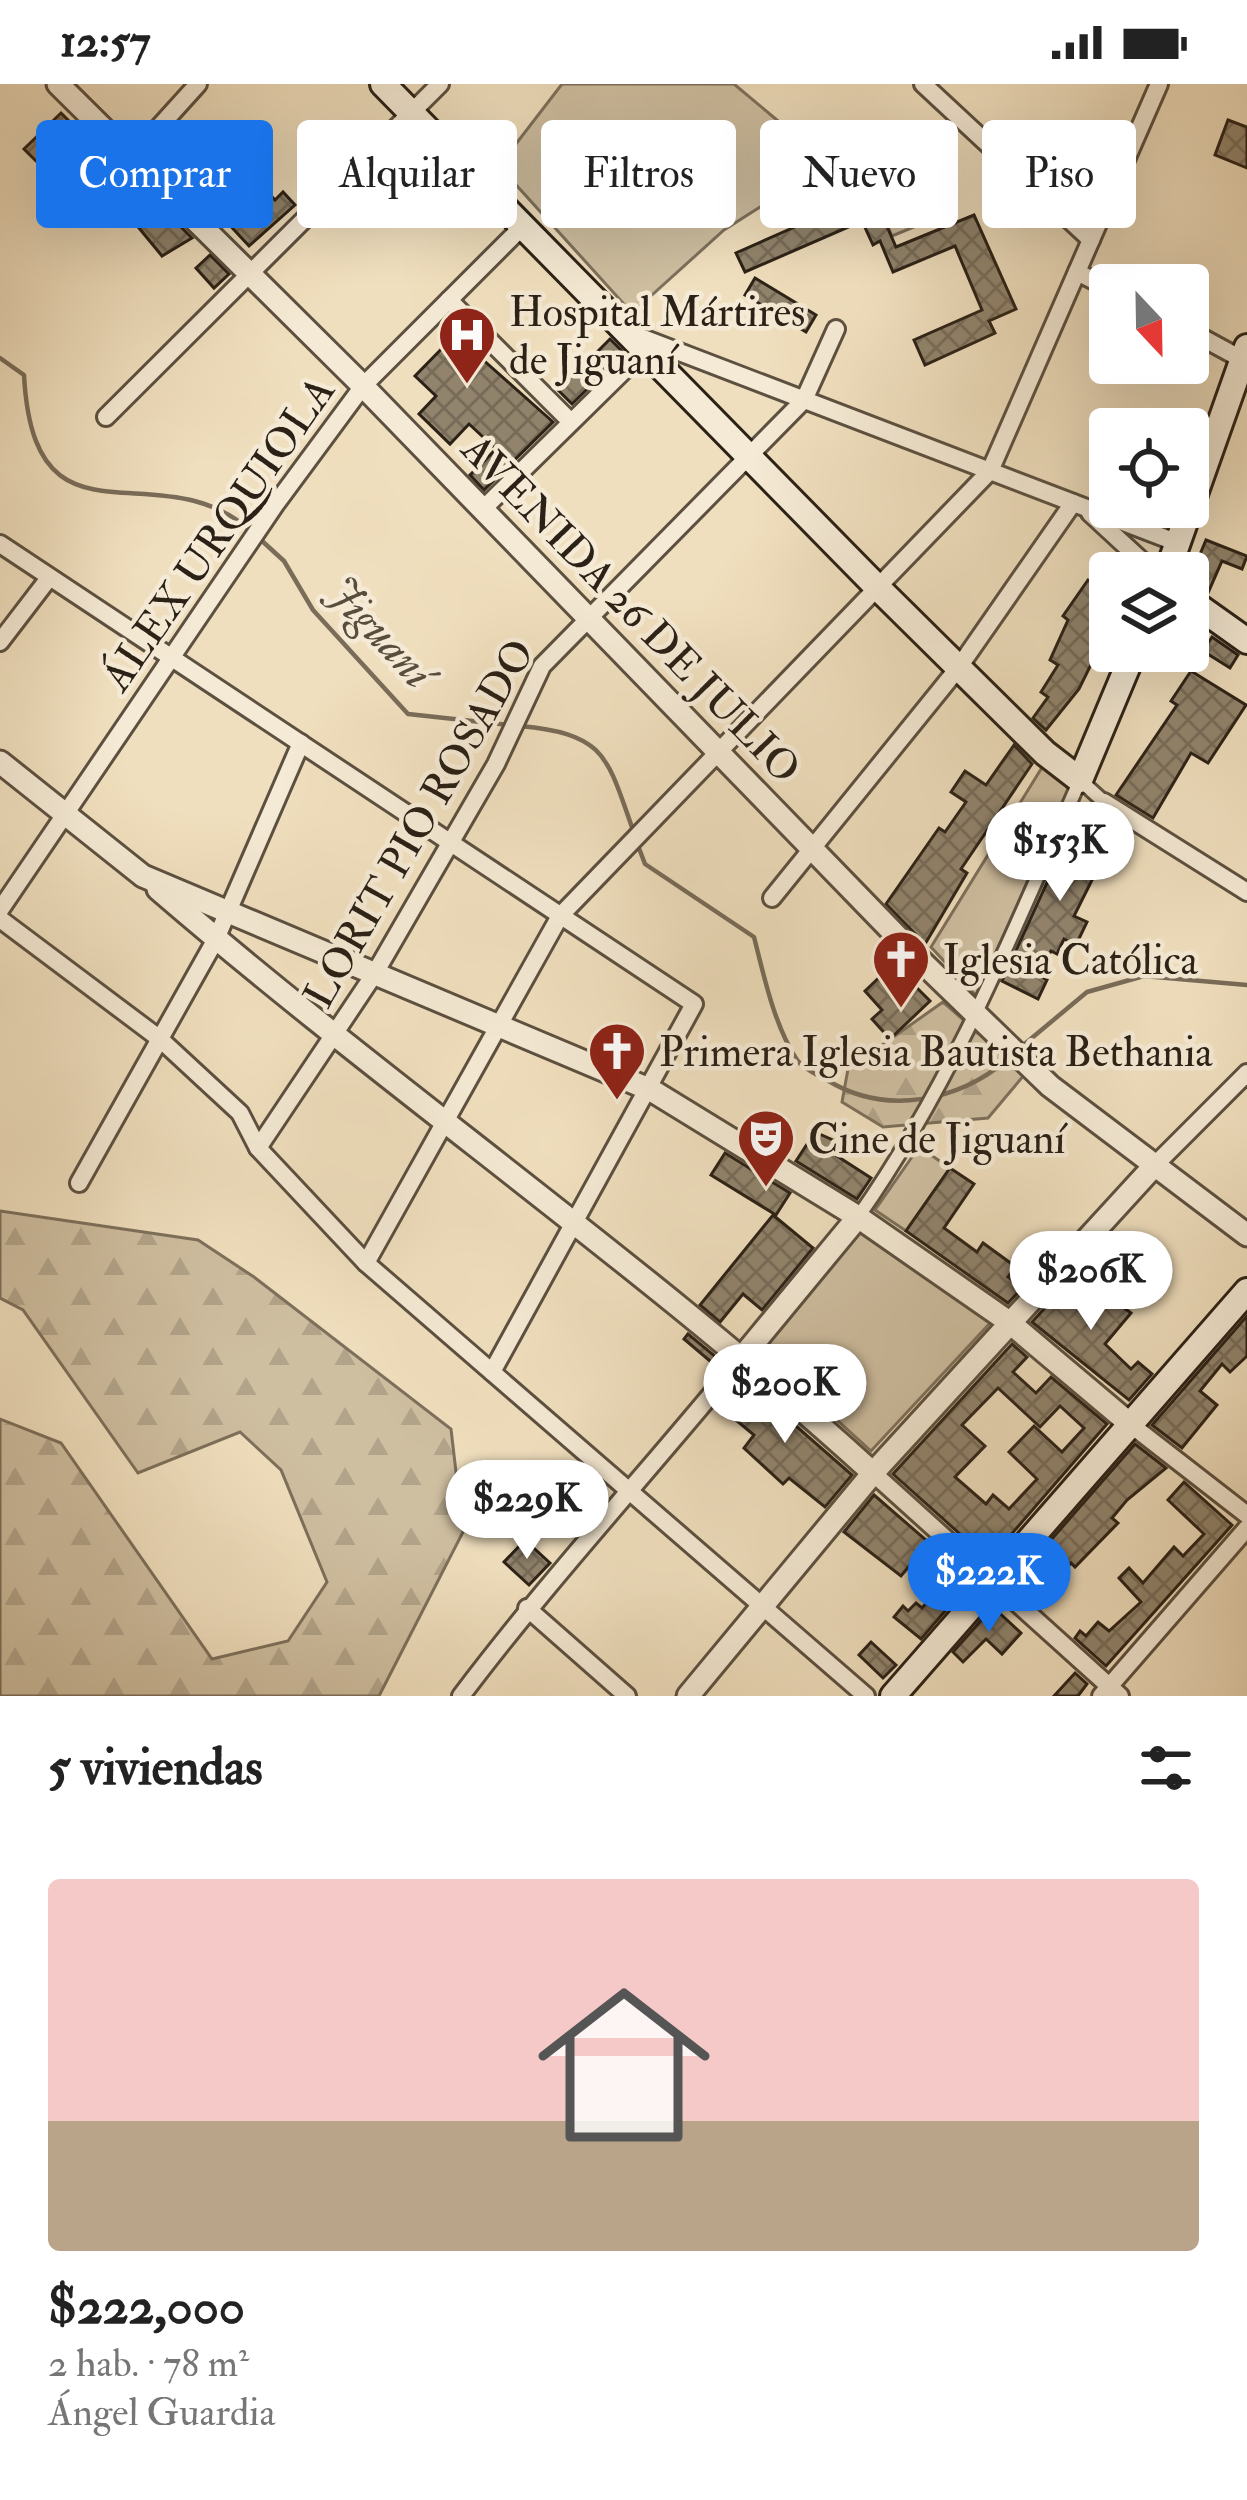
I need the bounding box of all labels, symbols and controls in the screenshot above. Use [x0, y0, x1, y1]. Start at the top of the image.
text: 12:57 [60, 14, 150, 70]
chip: Comprar [36, 120, 273, 228]
chip: Alquilar [297, 120, 517, 228]
chip: Filtros [541, 120, 736, 228]
chip: Nuevo [760, 120, 958, 228]
chip: Piso [982, 120, 1136, 228]
north arrow [1089, 264, 1209, 384]
map controls [1089, 264, 1209, 672]
place label: Hospital Mártires de Jiguaní [509, 287, 805, 387]
hospital icon: Hospital Mártires de Jiguaní [436, 304, 498, 386]
street label: ÁLEX URQUIOLA [88, 366, 347, 702]
button: locate [1089, 408, 1209, 528]
street label: AVENIDA 26 DE JULIO [450, 423, 811, 795]
button: layers [1089, 552, 1209, 672]
water label: Jiguaní [314, 565, 450, 705]
street label: LORIT PIO ROSADO [293, 630, 547, 1018]
pin: $153K [976, 802, 1144, 904]
text: $153K [1012, 816, 1108, 865]
church icon: Iglesia Católica [870, 928, 932, 1010]
place label: Iglesia Católica [943, 935, 1198, 987]
church icon: Primera Iglesia Bautista Bethania [586, 1020, 648, 1102]
place label: Primera Iglesia Bautista Bethania [659, 1027, 1213, 1079]
theatre icon: Cine de Jiguaní [735, 1107, 797, 1189]
place label: Cine de Jiguaní [808, 1114, 1068, 1166]
pin: $206K [1007, 1231, 1175, 1333]
text: $206K [1037, 1245, 1145, 1294]
pin: $200K [701, 1344, 869, 1446]
text: $200K [730, 1358, 840, 1407]
pin: $229K [443, 1460, 611, 1562]
text: $229K [473, 1474, 581, 1523]
pin: $222K [905, 1533, 1073, 1635]
text: $222K [935, 1547, 1043, 1596]
icon: filters [1133, 1735, 1199, 1801]
text: 5 viviendas [48, 1736, 263, 1800]
icon: home [516, 1957, 732, 2173]
text: $222,000 [48, 2275, 245, 2339]
text: 2 hab. · 78 m² [48, 2339, 249, 2388]
text: Ángel Guardia [48, 2388, 276, 2437]

